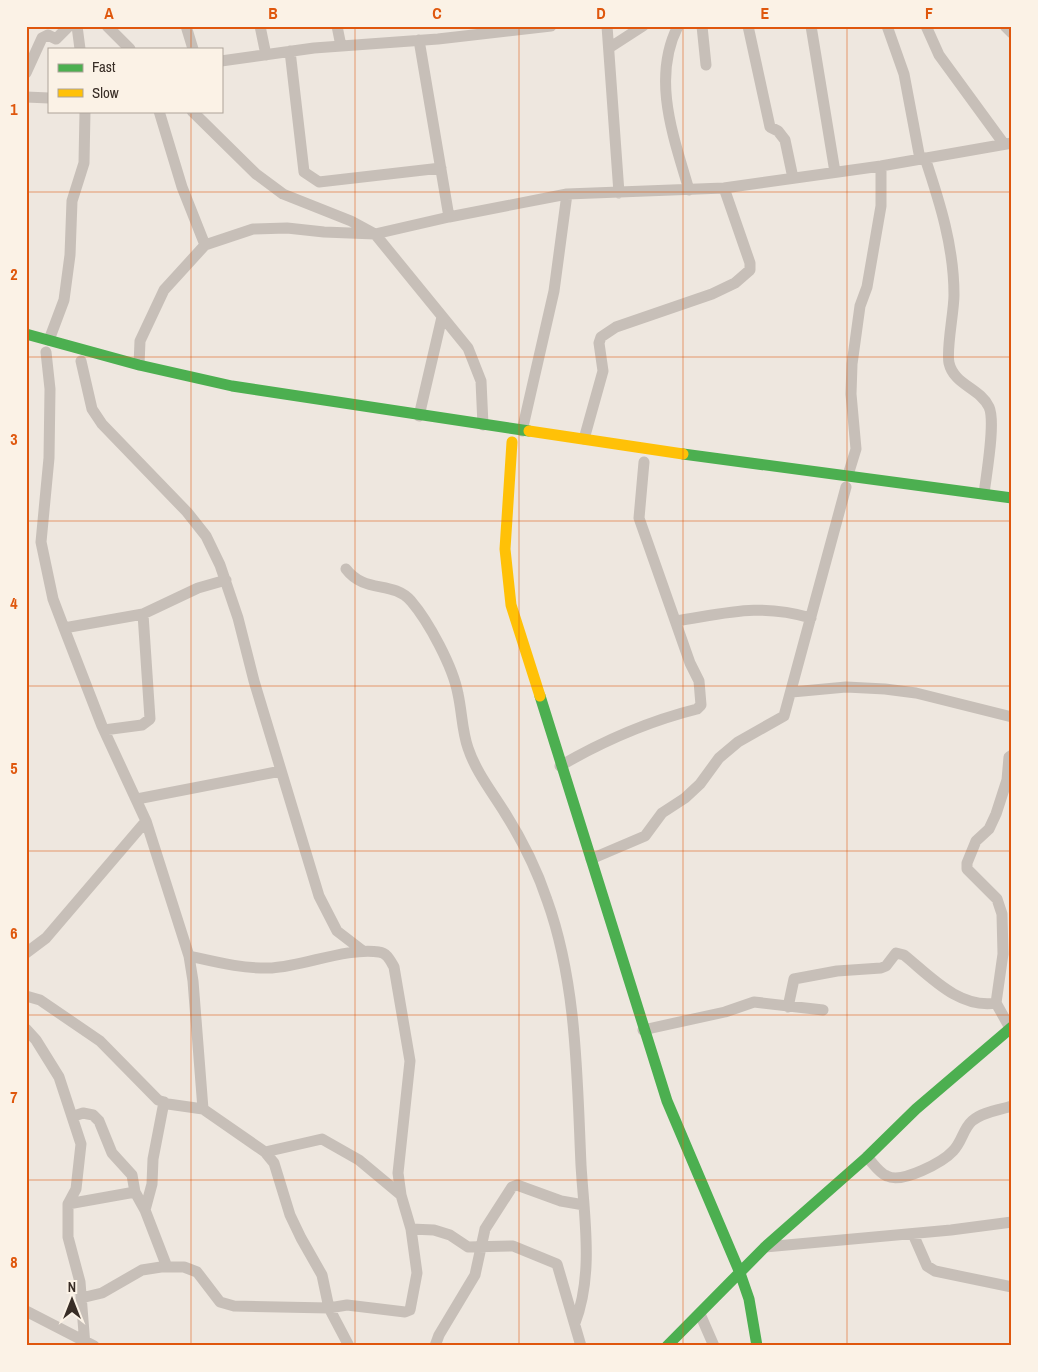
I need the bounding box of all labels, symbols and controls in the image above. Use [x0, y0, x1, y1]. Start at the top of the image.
text: A [104, 2, 114, 24]
text: B [268, 2, 278, 24]
text: C [432, 2, 442, 24]
text: D [596, 2, 606, 24]
text: E [761, 2, 770, 24]
text: F [925, 2, 933, 24]
legend [48, 48, 222, 112]
text: Fast [92, 56, 116, 77]
text: Slow [92, 82, 119, 103]
text: 1 [10, 98, 18, 120]
text: 2 [10, 263, 18, 285]
text: 3 [10, 428, 18, 450]
text: 4 [10, 592, 18, 614]
text: 5 [10, 757, 18, 779]
text: 6 [10, 922, 18, 944]
text: 7 [10, 1086, 18, 1108]
text: 8 [10, 1251, 18, 1273]
north arrow [48, 1274, 98, 1324]
text: N [68, 1278, 76, 1296]

